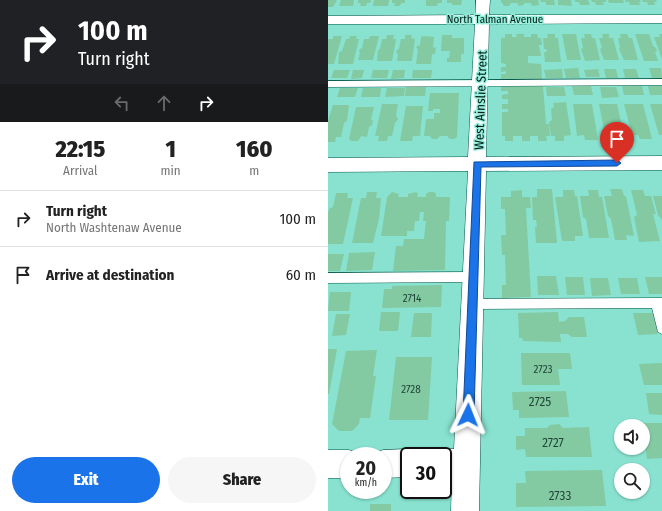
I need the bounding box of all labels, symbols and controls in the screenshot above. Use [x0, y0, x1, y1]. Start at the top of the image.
street label: North Talman Avenue [447, 13, 543, 26]
text: 100 m [78, 14, 148, 47]
icon: right [12, 16, 64, 68]
text: Turn right [78, 48, 150, 70]
street label: West Ainslie Street [471, 49, 490, 150]
icon: left [111, 92, 133, 114]
icon: ahead [153, 92, 175, 114]
icon: right [195, 92, 217, 114]
pin [600, 122, 634, 163]
icon: arrive [606, 128, 628, 150]
text: 22:15 [55, 135, 105, 163]
text: 1 [165, 135, 176, 163]
text: 160 [236, 135, 273, 163]
text: Arrival [63, 163, 98, 178]
text: min [161, 163, 181, 178]
text: m [249, 163, 259, 178]
text: Turn right [46, 202, 107, 220]
icon: right [12, 208, 34, 230]
text: 100 m [279, 210, 316, 228]
text: North Washtenaw Avenue [46, 220, 182, 235]
icon: arrive [12, 264, 34, 286]
text: Arrive at destination [46, 266, 174, 284]
text: 60 m [286, 266, 316, 284]
house number: 2714 [403, 292, 422, 305]
house number: 2723 [534, 363, 552, 376]
house number: 2728 [401, 383, 421, 396]
position arrow [447, 394, 489, 436]
house number: 2725 [529, 394, 551, 409]
map controls [614, 419, 650, 499]
button: sound [614, 419, 650, 455]
house number: 2727 [542, 435, 564, 450]
speed limit sign: 30 [400, 447, 452, 499]
text: 20 [356, 456, 376, 480]
button: Exit [12, 457, 160, 503]
button: Share [168, 457, 316, 503]
button: search [614, 463, 650, 499]
text: km/h [355, 477, 377, 489]
house number: 2733 [549, 488, 571, 503]

